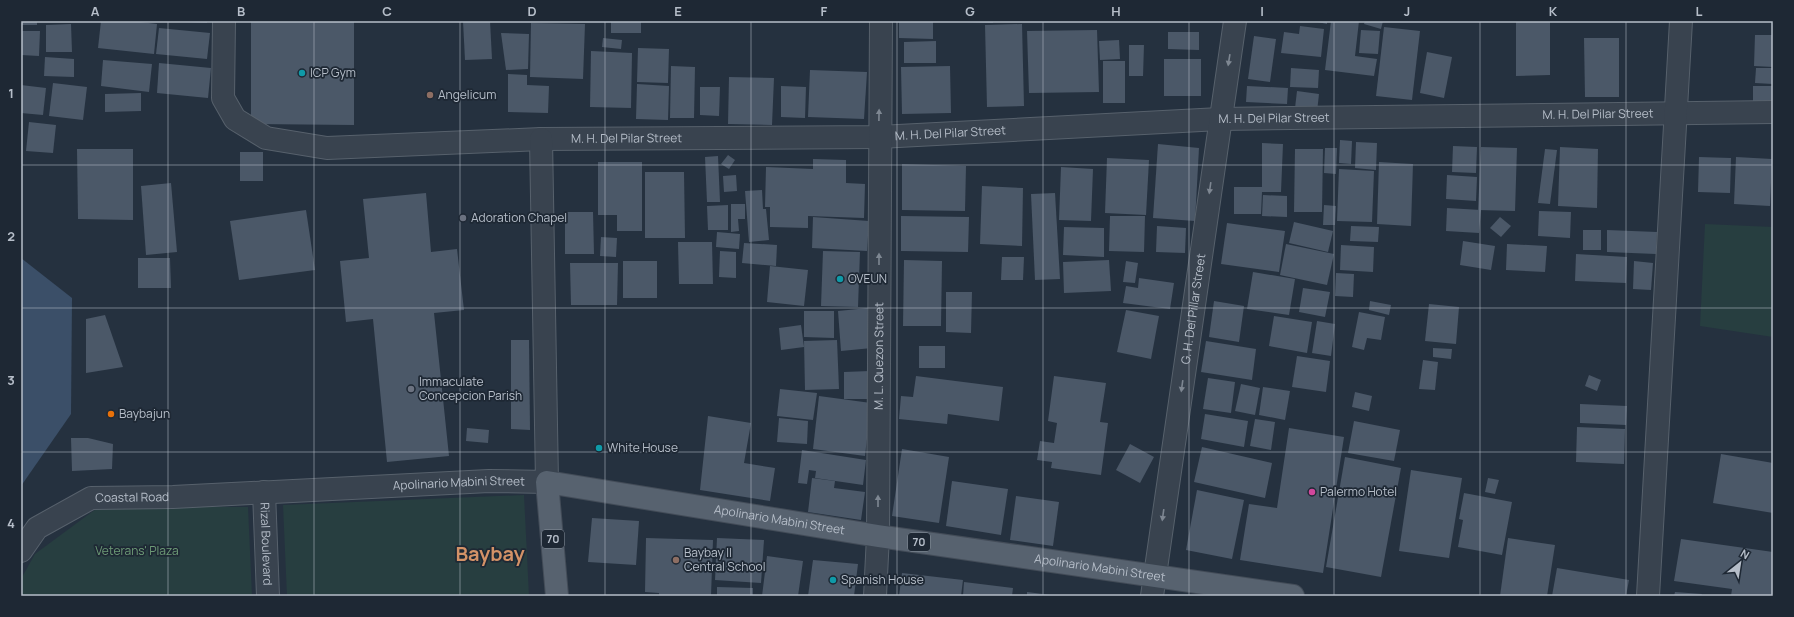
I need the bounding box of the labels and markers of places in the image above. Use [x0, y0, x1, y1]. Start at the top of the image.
place label: ICP Gym [310, 64, 356, 81]
marker: ICP Gym [297, 68, 307, 78]
place label: Angelicum [438, 86, 496, 103]
marker: Angelicum [425, 90, 435, 100]
place label: Adoration Chapel [471, 209, 567, 226]
marker: Adoration Chapel [458, 213, 468, 223]
place label: OVEUN [848, 270, 887, 287]
marker: OVEUN [835, 274, 845, 284]
place label: Immaculate Concepcion Parish [419, 373, 522, 404]
marker: Immaculate Concepcion Parish [406, 384, 416, 394]
place label: Baybajun [119, 405, 170, 422]
marker: Baybajun [106, 409, 116, 419]
place label: White House [607, 439, 678, 456]
marker: White House [594, 443, 604, 453]
place label: Palermo Hotel [1320, 483, 1397, 500]
marker: Palermo Hotel [1307, 487, 1317, 497]
place label: Baybay II Central School [684, 544, 765, 575]
marker: Baybay II Central School [671, 555, 681, 565]
place label: Spanish House [841, 571, 924, 588]
marker: Spanish House [828, 575, 838, 585]

